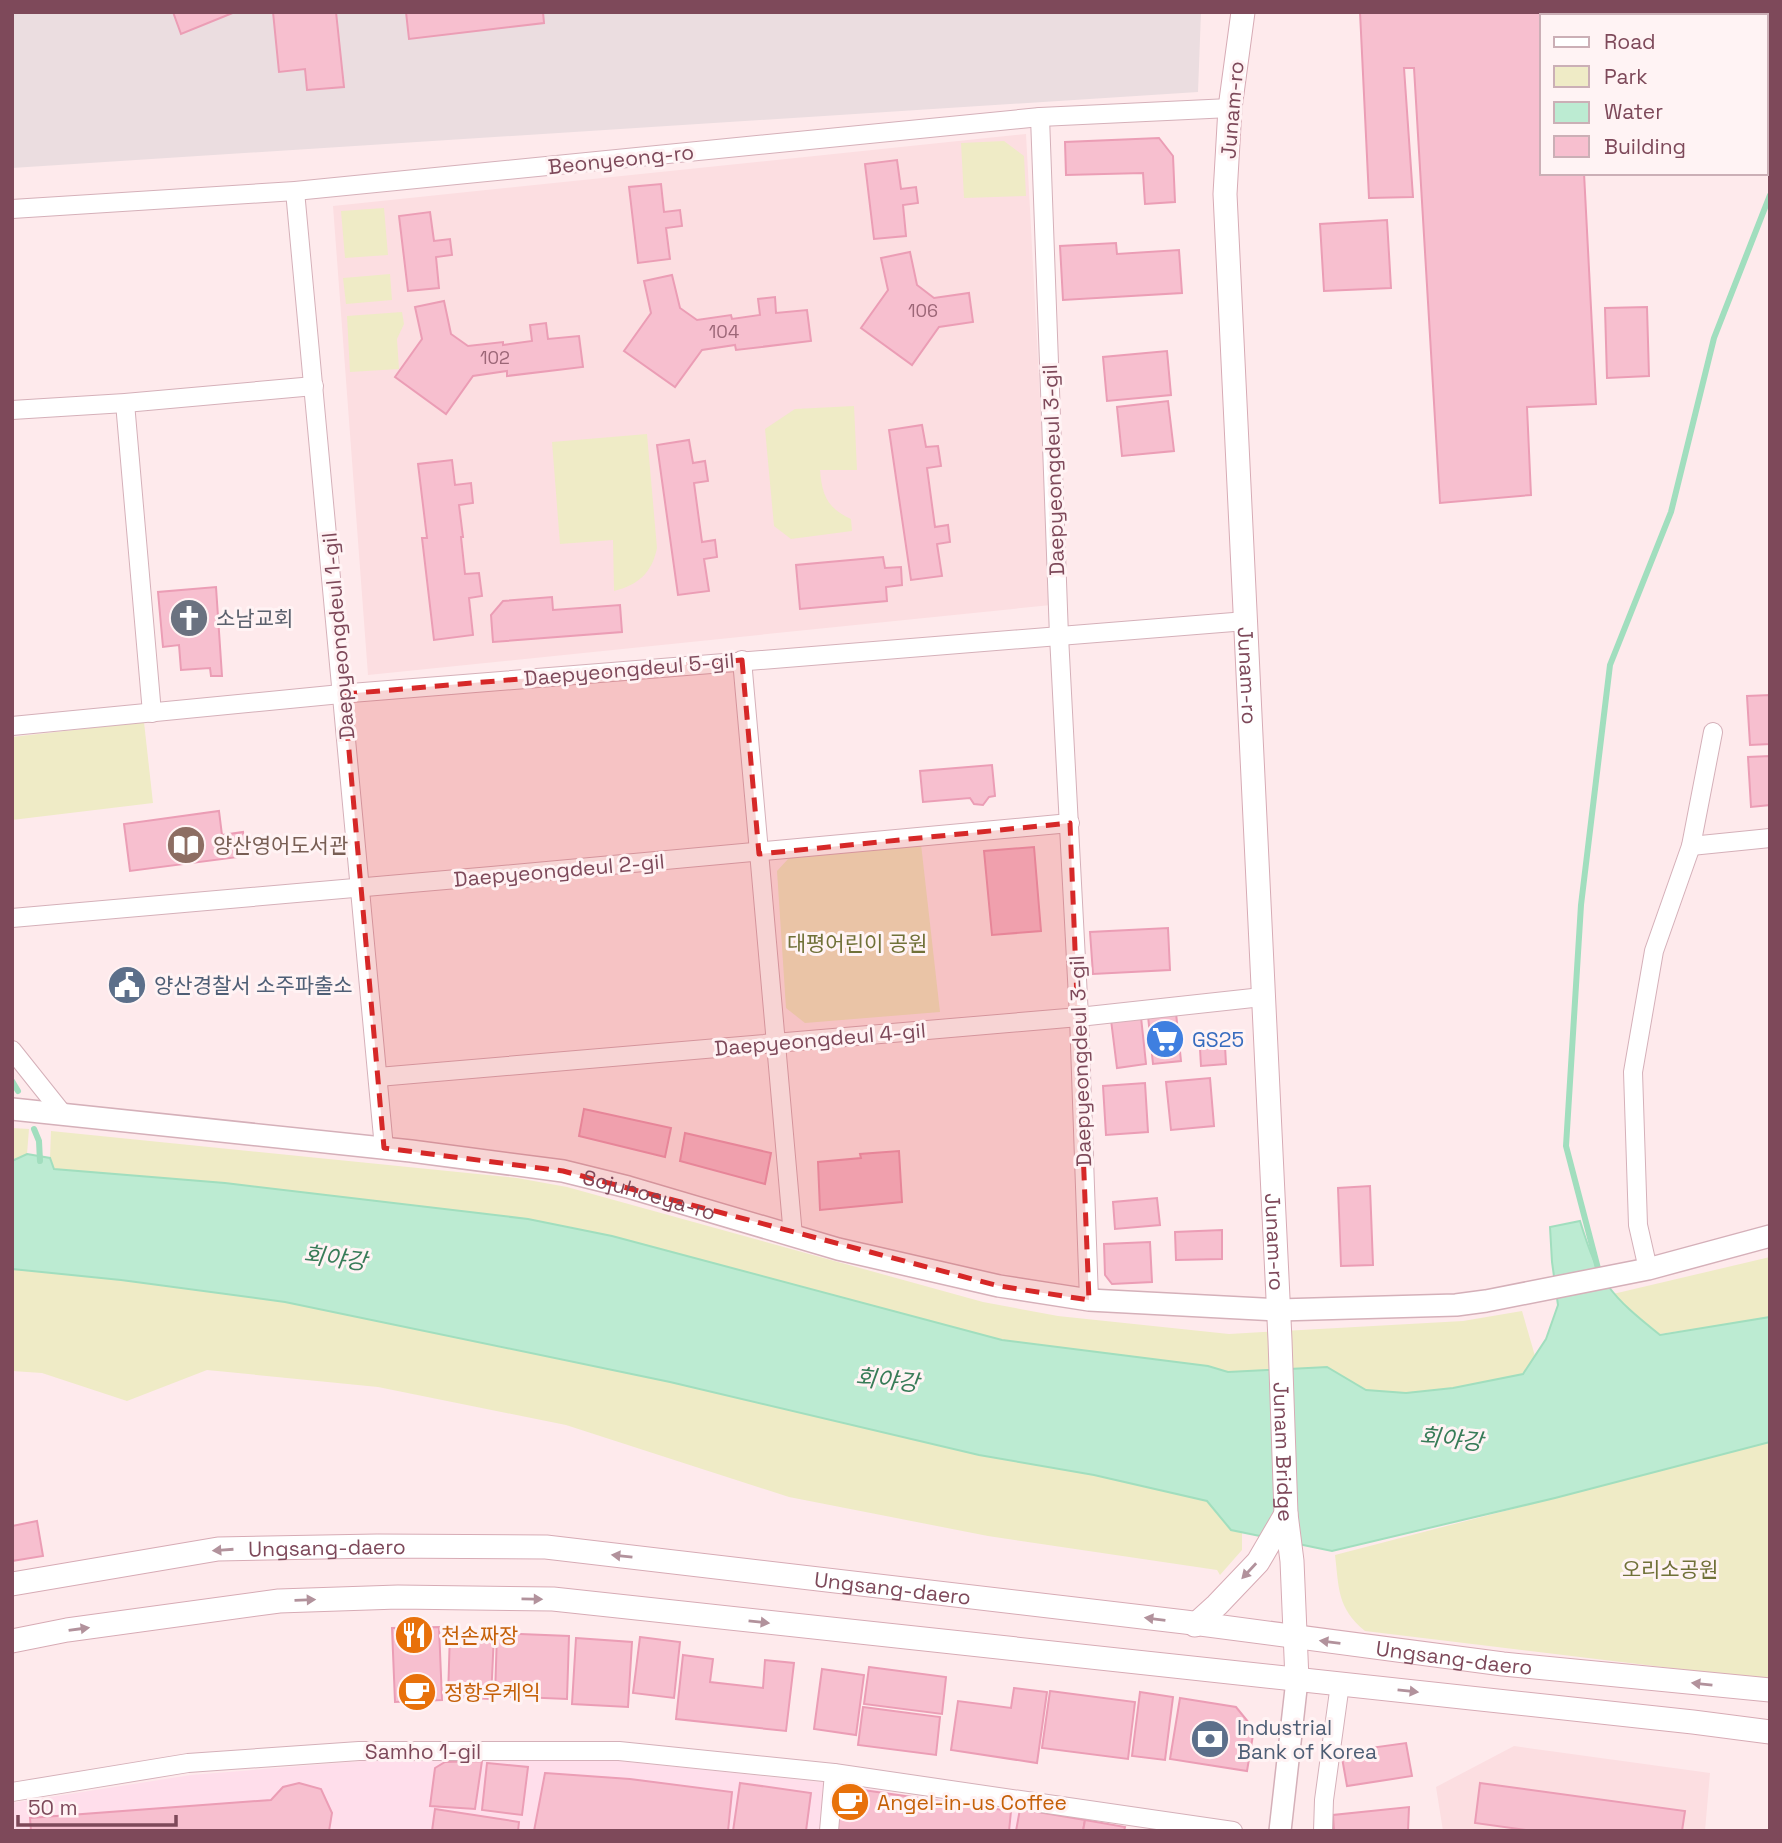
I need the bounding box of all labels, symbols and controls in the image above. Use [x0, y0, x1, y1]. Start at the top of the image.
legend [1540, 14, 1768, 175]
text: Road [1604, 28, 1656, 55]
street label: Junam-ro [1214, 60, 1250, 160]
text: Park [1604, 63, 1648, 90]
text: Water [1604, 98, 1663, 125]
text: Building [1604, 133, 1686, 160]
street label: Beonyeong-ro [547, 138, 695, 180]
house number: 106 [908, 299, 938, 322]
house number: 104 [709, 320, 739, 343]
house number: 102 [480, 346, 510, 369]
street label: Daepyeongdeul 3-gil [1036, 364, 1070, 576]
street label: Daepyeongdeul 1-gil [315, 531, 361, 741]
church icon: 소남교회 [168, 597, 210, 639]
place label: 소남교회 [216, 605, 293, 632]
street label: Junam-ro [1232, 626, 1264, 725]
street label: Daepyeongdeul 5-gil [522, 646, 736, 692]
library icon: 양산영어도서관 [165, 824, 207, 866]
place label: 양산영어도서관 [213, 832, 348, 859]
street label: Daepyeongdeul 2-gil [452, 847, 666, 893]
park label: 대평어린이 공원 [787, 930, 927, 957]
street label: Daepyeongdeul 3-gil [1063, 955, 1097, 1167]
public building icon: 양산경찰서 소주파출소 [106, 964, 148, 1006]
place label: 양산경찰서 소주파출소 [154, 972, 353, 999]
street label: Daepyeongdeul 4-gil [713, 1016, 927, 1062]
supermarket icon: GS25 [1144, 1018, 1186, 1060]
place label: GS25 [1192, 1026, 1244, 1053]
street label: Sojuhoeya-ro [580, 1163, 719, 1226]
street label: Junam-ro [1259, 1192, 1291, 1291]
water label: 회야강 [302, 1239, 371, 1277]
water label: 회야강 [854, 1362, 923, 1399]
street label: Junam Bridge [1268, 1381, 1300, 1523]
water label: 회야강 [1418, 1421, 1487, 1458]
street label: Ungsang-daero [248, 1532, 406, 1562]
one-way arrow [212, 1544, 234, 1555]
one-way arrow [610, 1550, 632, 1561]
park label: 오리소공원 [1622, 1556, 1718, 1583]
one-way arrow [1241, 1562, 1257, 1580]
street label: Ungsang-daero [813, 1565, 972, 1610]
one-way arrow [522, 1593, 544, 1605]
one-way arrow [294, 1595, 316, 1606]
one-way arrow [1143, 1613, 1165, 1624]
restaurant icon: 천손짜장 [393, 1614, 435, 1656]
one-way arrow [748, 1617, 770, 1628]
place label: 천손짜장 [441, 1622, 518, 1649]
one-way arrow [68, 1623, 90, 1634]
street label: Ungsang-daero [1374, 1634, 1534, 1680]
one-way arrow [1318, 1637, 1340, 1648]
cafe icon: 정항우케익 [396, 1671, 438, 1713]
one-way arrow [1691, 1678, 1713, 1689]
place label: 정항우케익 [444, 1679, 541, 1706]
one-way arrow [1397, 1686, 1419, 1697]
place label: Industrial Bank of Korea [1237, 1714, 1377, 1765]
bank icon: Industrial Bank of Korea [1189, 1718, 1231, 1760]
street label: Samho 1-gil [365, 1738, 481, 1765]
cafe icon: Angel-in-us Coffee [829, 1781, 871, 1823]
scale bar [18, 1784, 175, 1828]
place label: Angel-in-us Coffee [877, 1789, 1067, 1816]
text: 50 m [28, 1794, 78, 1821]

